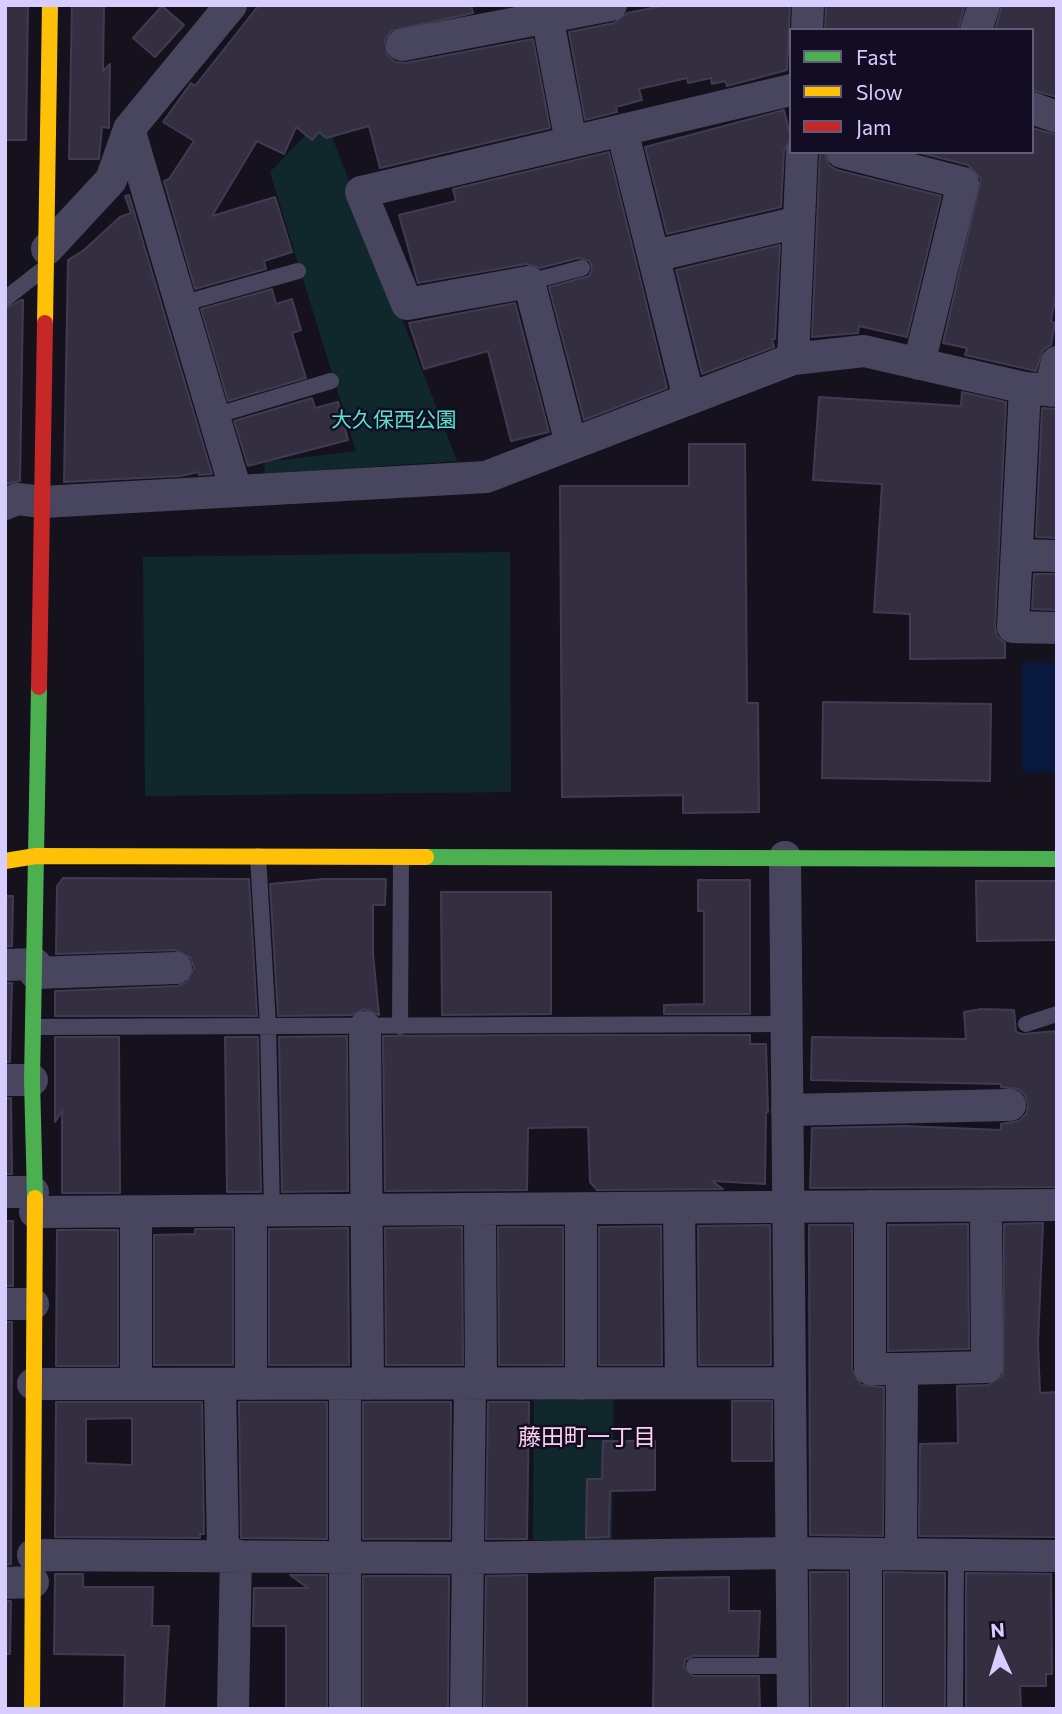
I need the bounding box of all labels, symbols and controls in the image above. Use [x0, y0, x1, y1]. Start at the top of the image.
legend [789, 28, 1034, 154]
text: Fast [856, 44, 897, 69]
text: Slow [856, 79, 903, 104]
text: Jam [856, 114, 891, 139]
park label: 大久保西公園 [331, 407, 457, 433]
district label: 藤田町一丁目 [518, 1423, 656, 1451]
north arrow [964, 1616, 1034, 1686]
text: N [990, 1618, 1005, 1642]

